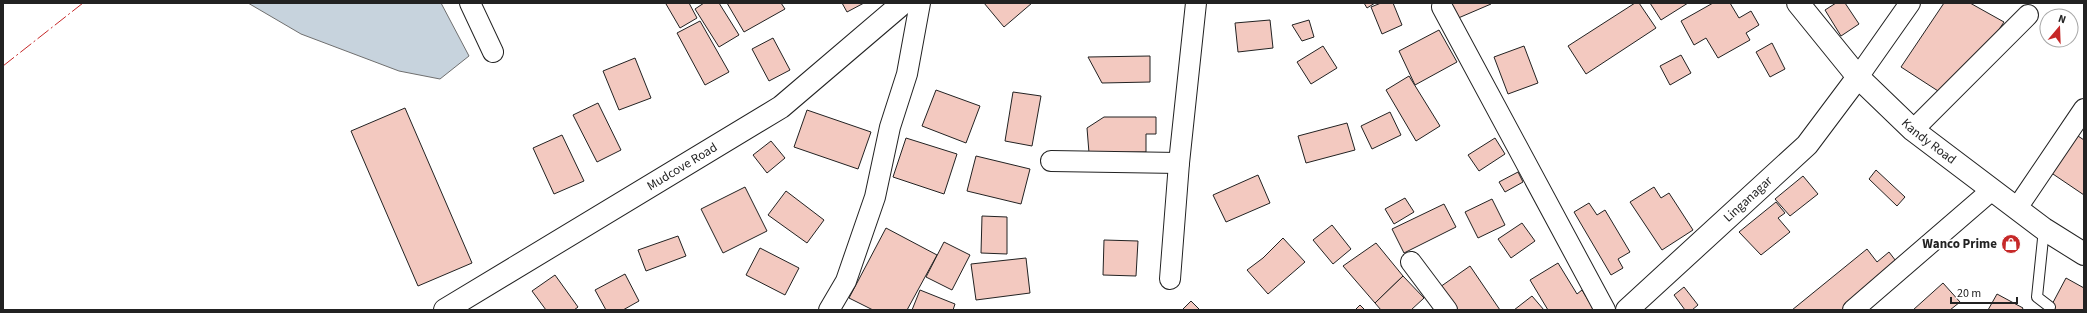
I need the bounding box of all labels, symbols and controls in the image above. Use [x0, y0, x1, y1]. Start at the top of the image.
north arrow [2039, 8, 2079, 48]
text: N [2056, 11, 2068, 27]
street label: Kandy Road [1897, 114, 1960, 168]
street label: Mudcove Road [643, 139, 721, 195]
street label: Linganagar [1719, 172, 1777, 226]
shop icon: Wanco Prime [2000, 233, 2022, 255]
place label: Wanco Prime [1922, 235, 1997, 253]
scale bar [1951, 279, 2017, 305]
text: 20 m [1957, 285, 1981, 302]

